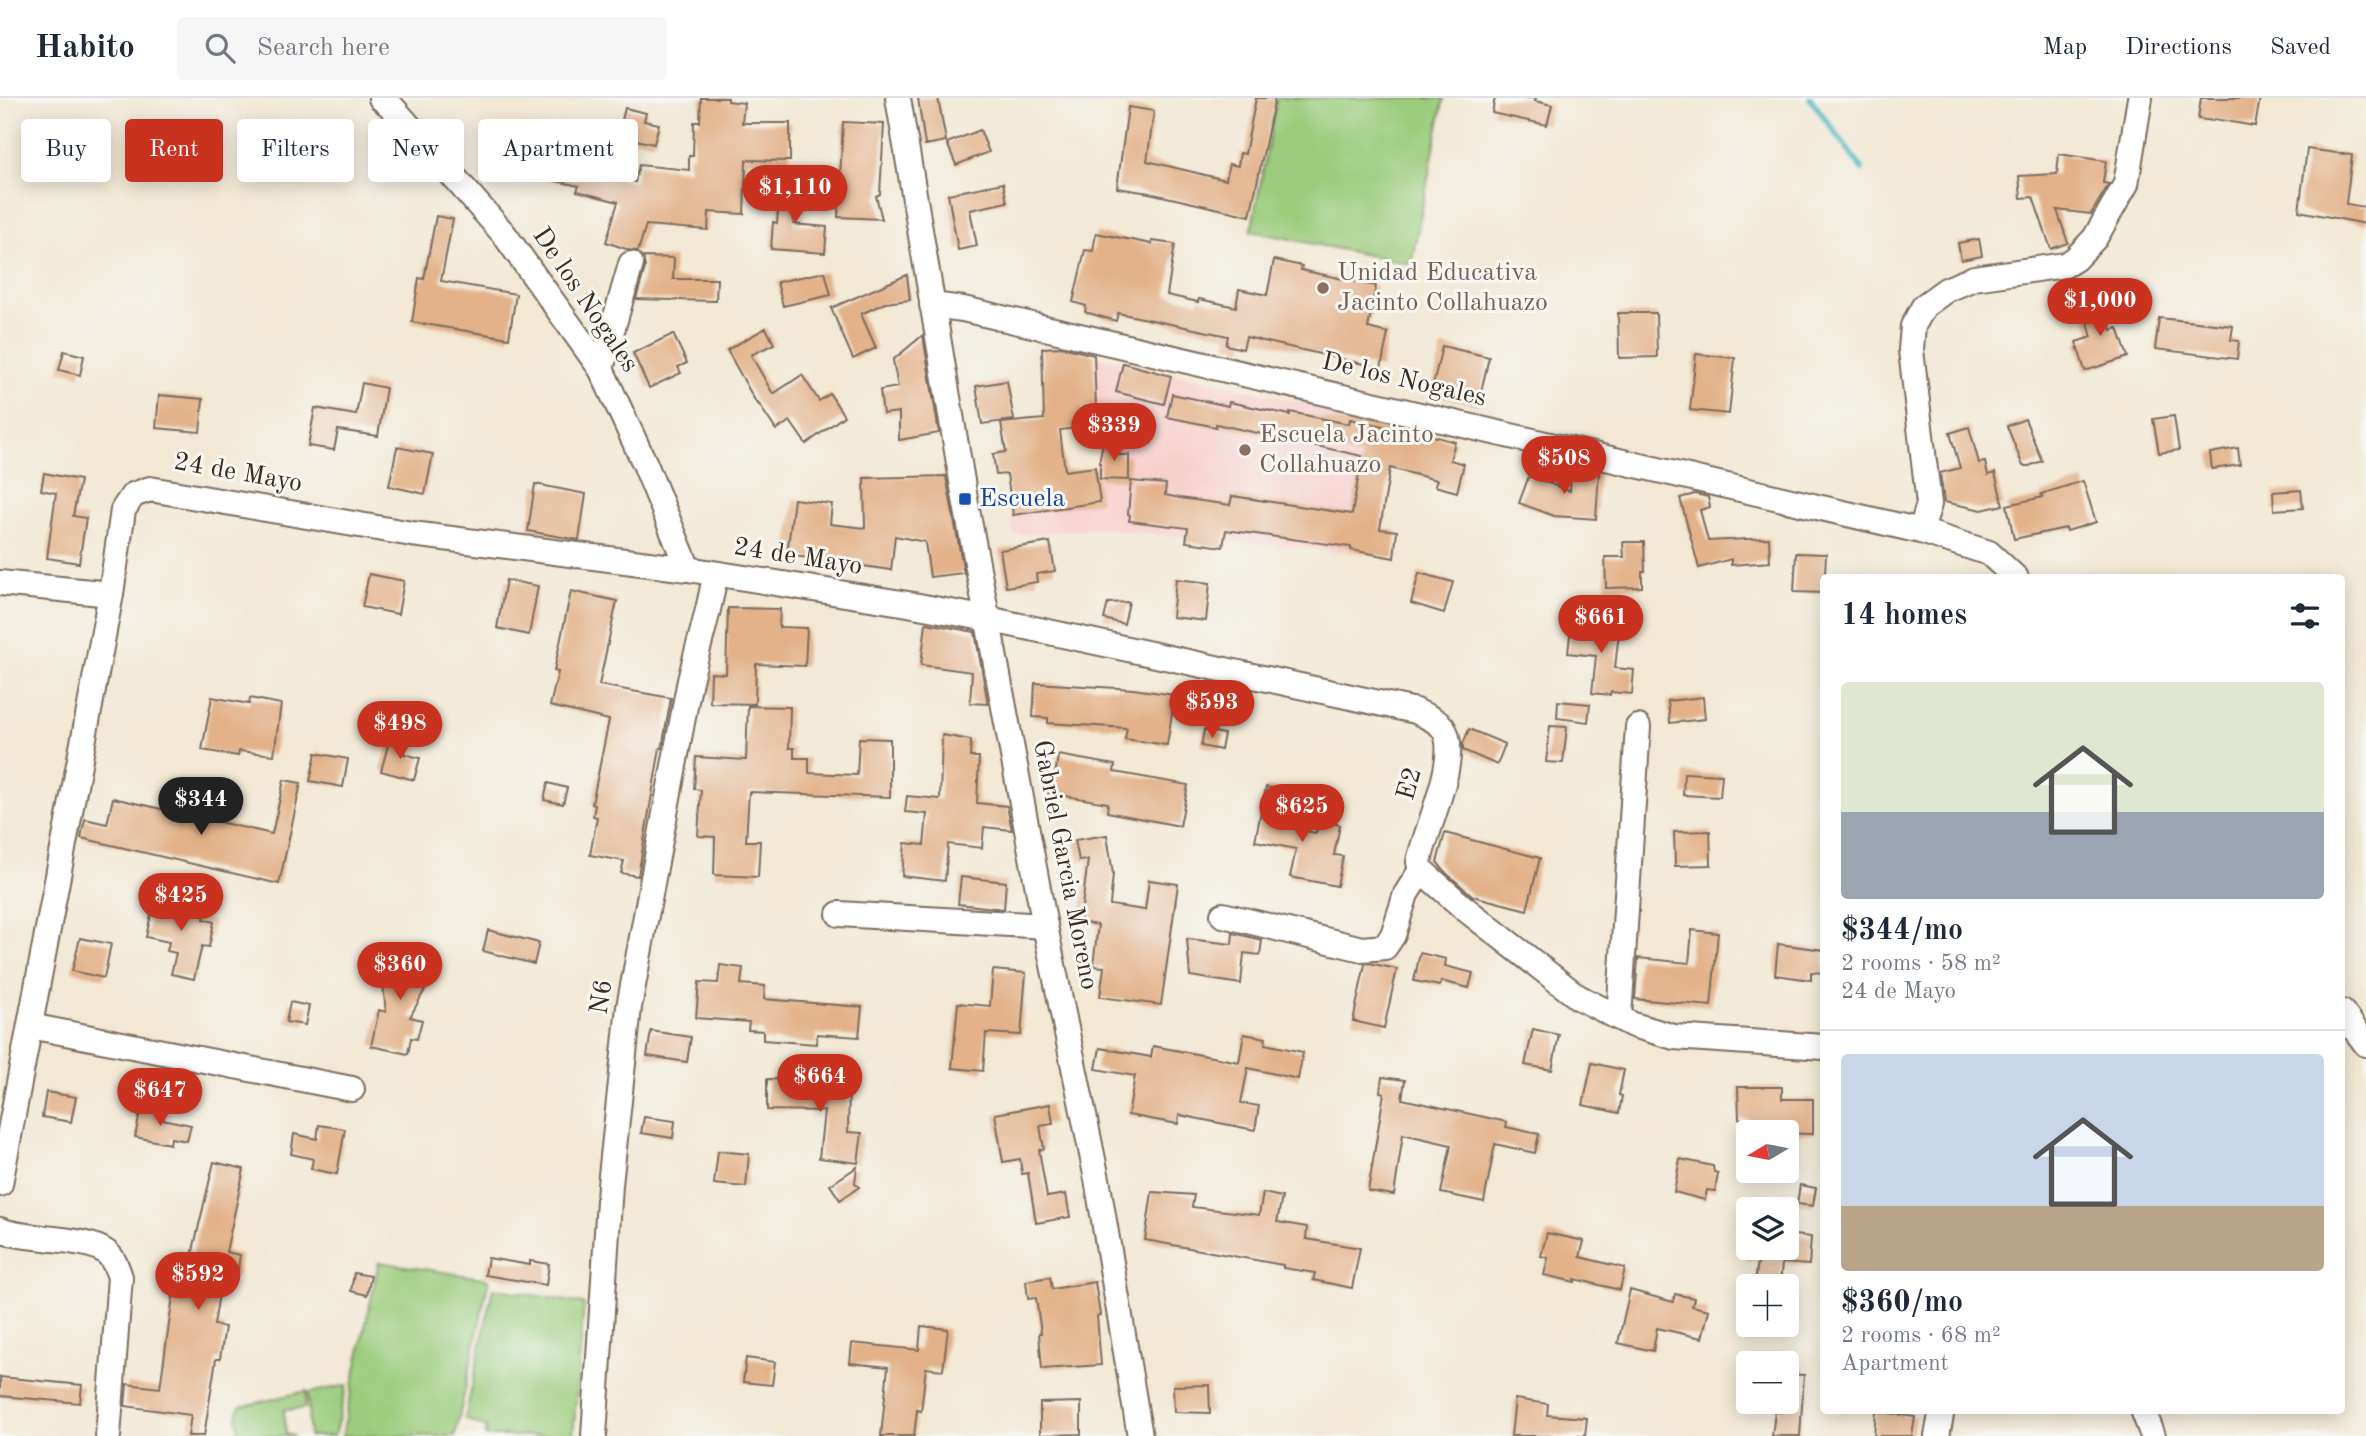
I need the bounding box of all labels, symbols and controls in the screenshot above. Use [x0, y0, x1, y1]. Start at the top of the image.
search box [177, 17, 667, 80]
icon: search [201, 29, 239, 67]
text: Habito [35, 32, 135, 65]
text: Search here [257, 35, 390, 61]
text: Map [2043, 36, 2087, 60]
text: Directions [2125, 36, 2232, 60]
text: Saved [2270, 36, 2331, 60]
chip: Buy [21, 119, 111, 182]
chip: Rent [125, 119, 223, 182]
chip: Filters [237, 119, 354, 182]
chip: New [368, 119, 464, 182]
chip: Apartment [478, 119, 638, 182]
pin: $1,110 [738, 166, 852, 225]
text: $1,110 [758, 176, 832, 199]
street label: De los Nogales [527, 223, 643, 377]
place label: Unidad Educativa Jacinto Collahuazo [1337, 260, 1548, 316]
pin: $1,000 [2043, 278, 2157, 338]
marker: Unidad Educativa Jacinto Collahuazo [1315, 280, 1331, 296]
text: $1,000 [2063, 289, 2137, 312]
street label: De los Nogales [1319, 348, 1489, 412]
pin: $339 [1073, 404, 1155, 463]
text: $339 [1087, 414, 1141, 437]
place label: Escuela Jacinto Collahuazo [1259, 422, 1434, 478]
pin: $508 [1523, 436, 1605, 496]
marker: Escuela Jacinto Collahuazo [1237, 442, 1253, 458]
text: $508 [1537, 447, 1591, 470]
street label: 24 de Mayo [172, 449, 304, 497]
place label: Escuela [979, 486, 1065, 512]
marker: Escuela [957, 491, 973, 507]
street label: 24 de Mayo [732, 534, 864, 580]
pin: $661 [1560, 596, 1642, 655]
icon: filters [2286, 597, 2324, 635]
text: 14 homes [1841, 601, 1967, 631]
text: $661 [1574, 606, 1628, 629]
pin: $593 [1171, 680, 1253, 740]
text: $593 [1185, 691, 1239, 714]
pin: $498 [359, 702, 441, 761]
text: $498 [373, 712, 427, 735]
icon: home [2020, 727, 2146, 853]
street label: Gabriel Garcia Moreno [1028, 738, 1102, 992]
street label: E2 [1393, 765, 1427, 803]
pin: $344 [160, 778, 242, 837]
pin: $625 [1261, 784, 1343, 844]
text: $344 [174, 788, 228, 811]
text: $625 [1275, 795, 1329, 818]
pin: $425 [140, 874, 222, 933]
text: $425 [154, 884, 208, 907]
text: $344/mo [1841, 916, 1963, 946]
pin: $360 [359, 942, 441, 1002]
text: 2 rooms · 58 m² [1841, 952, 2001, 975]
text: $360 [373, 953, 427, 976]
street label: N6 [586, 978, 618, 1016]
text: 24 de Mayo [1841, 980, 1956, 1003]
pin: $664 [779, 1054, 861, 1114]
text: $664 [793, 1065, 847, 1088]
pin: $647 [119, 1068, 201, 1128]
text: $647 [133, 1079, 187, 1102]
icon: home [2020, 1099, 2146, 1225]
north arrow [1736, 1120, 1799, 1183]
map controls [1736, 1120, 1799, 1414]
button: layers [1736, 1197, 1799, 1260]
pin: $592 [157, 1252, 239, 1312]
text: $592 [171, 1263, 225, 1286]
button: + [1736, 1274, 1799, 1337]
text: $360/mo [1841, 1288, 1963, 1318]
text: 2 rooms · 68 m² [1841, 1324, 2001, 1347]
button: − [1736, 1351, 1799, 1414]
text: Apartment [1841, 1352, 1949, 1375]

